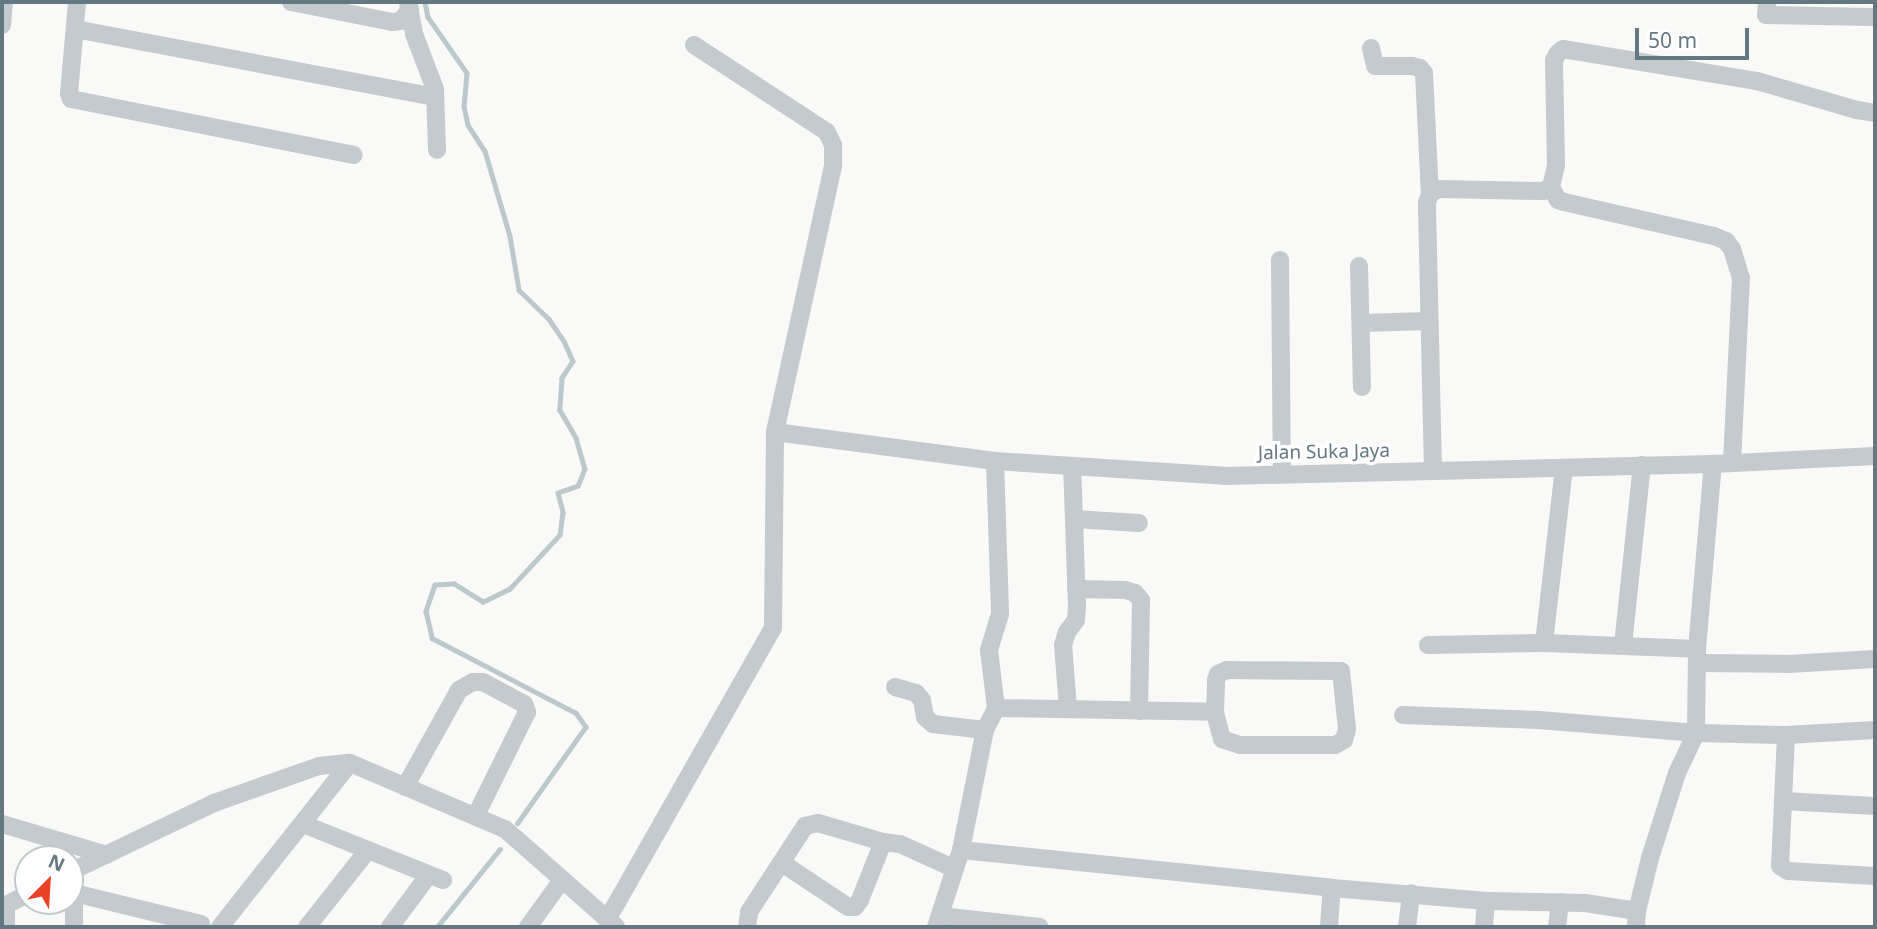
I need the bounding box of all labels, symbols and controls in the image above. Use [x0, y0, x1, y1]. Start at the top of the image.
scale bar [1639, 14, 1753, 58]
text: 50 m [1648, 26, 1697, 54]
street label: Jalan Suka Jaya [1258, 439, 1390, 465]
north arrow [14, 845, 84, 915]
text: N [44, 848, 69, 878]

